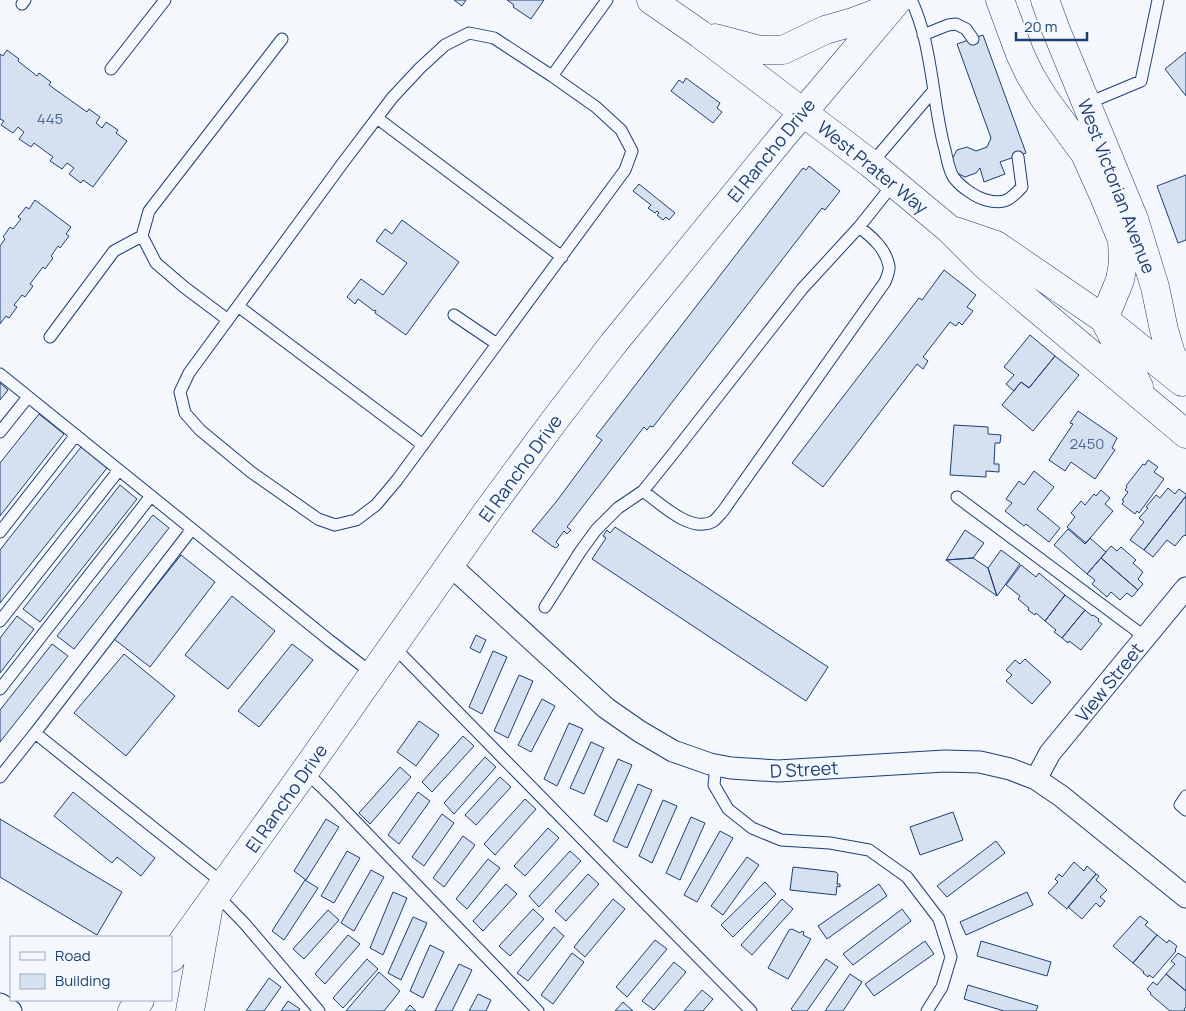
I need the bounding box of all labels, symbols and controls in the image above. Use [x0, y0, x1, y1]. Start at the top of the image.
scale bar [1016, 10, 1087, 42]
text: 20 m [1024, 16, 1057, 37]
street label: El Rancho Drive [722, 93, 820, 207]
street label: West Victorian Avenue [1073, 95, 1161, 277]
house number: 445 [37, 108, 63, 129]
street label: West Prater Way [813, 115, 934, 219]
street label: El Rancho Drive [473, 410, 567, 526]
house number: 2450 [1070, 433, 1104, 454]
street label: View Street [1070, 637, 1148, 727]
street label: El Rancho Drive [240, 739, 332, 857]
street label: D Street [769, 755, 839, 783]
legend [10, 936, 172, 1001]
text: Road [55, 945, 91, 966]
text: Building [55, 970, 110, 991]

